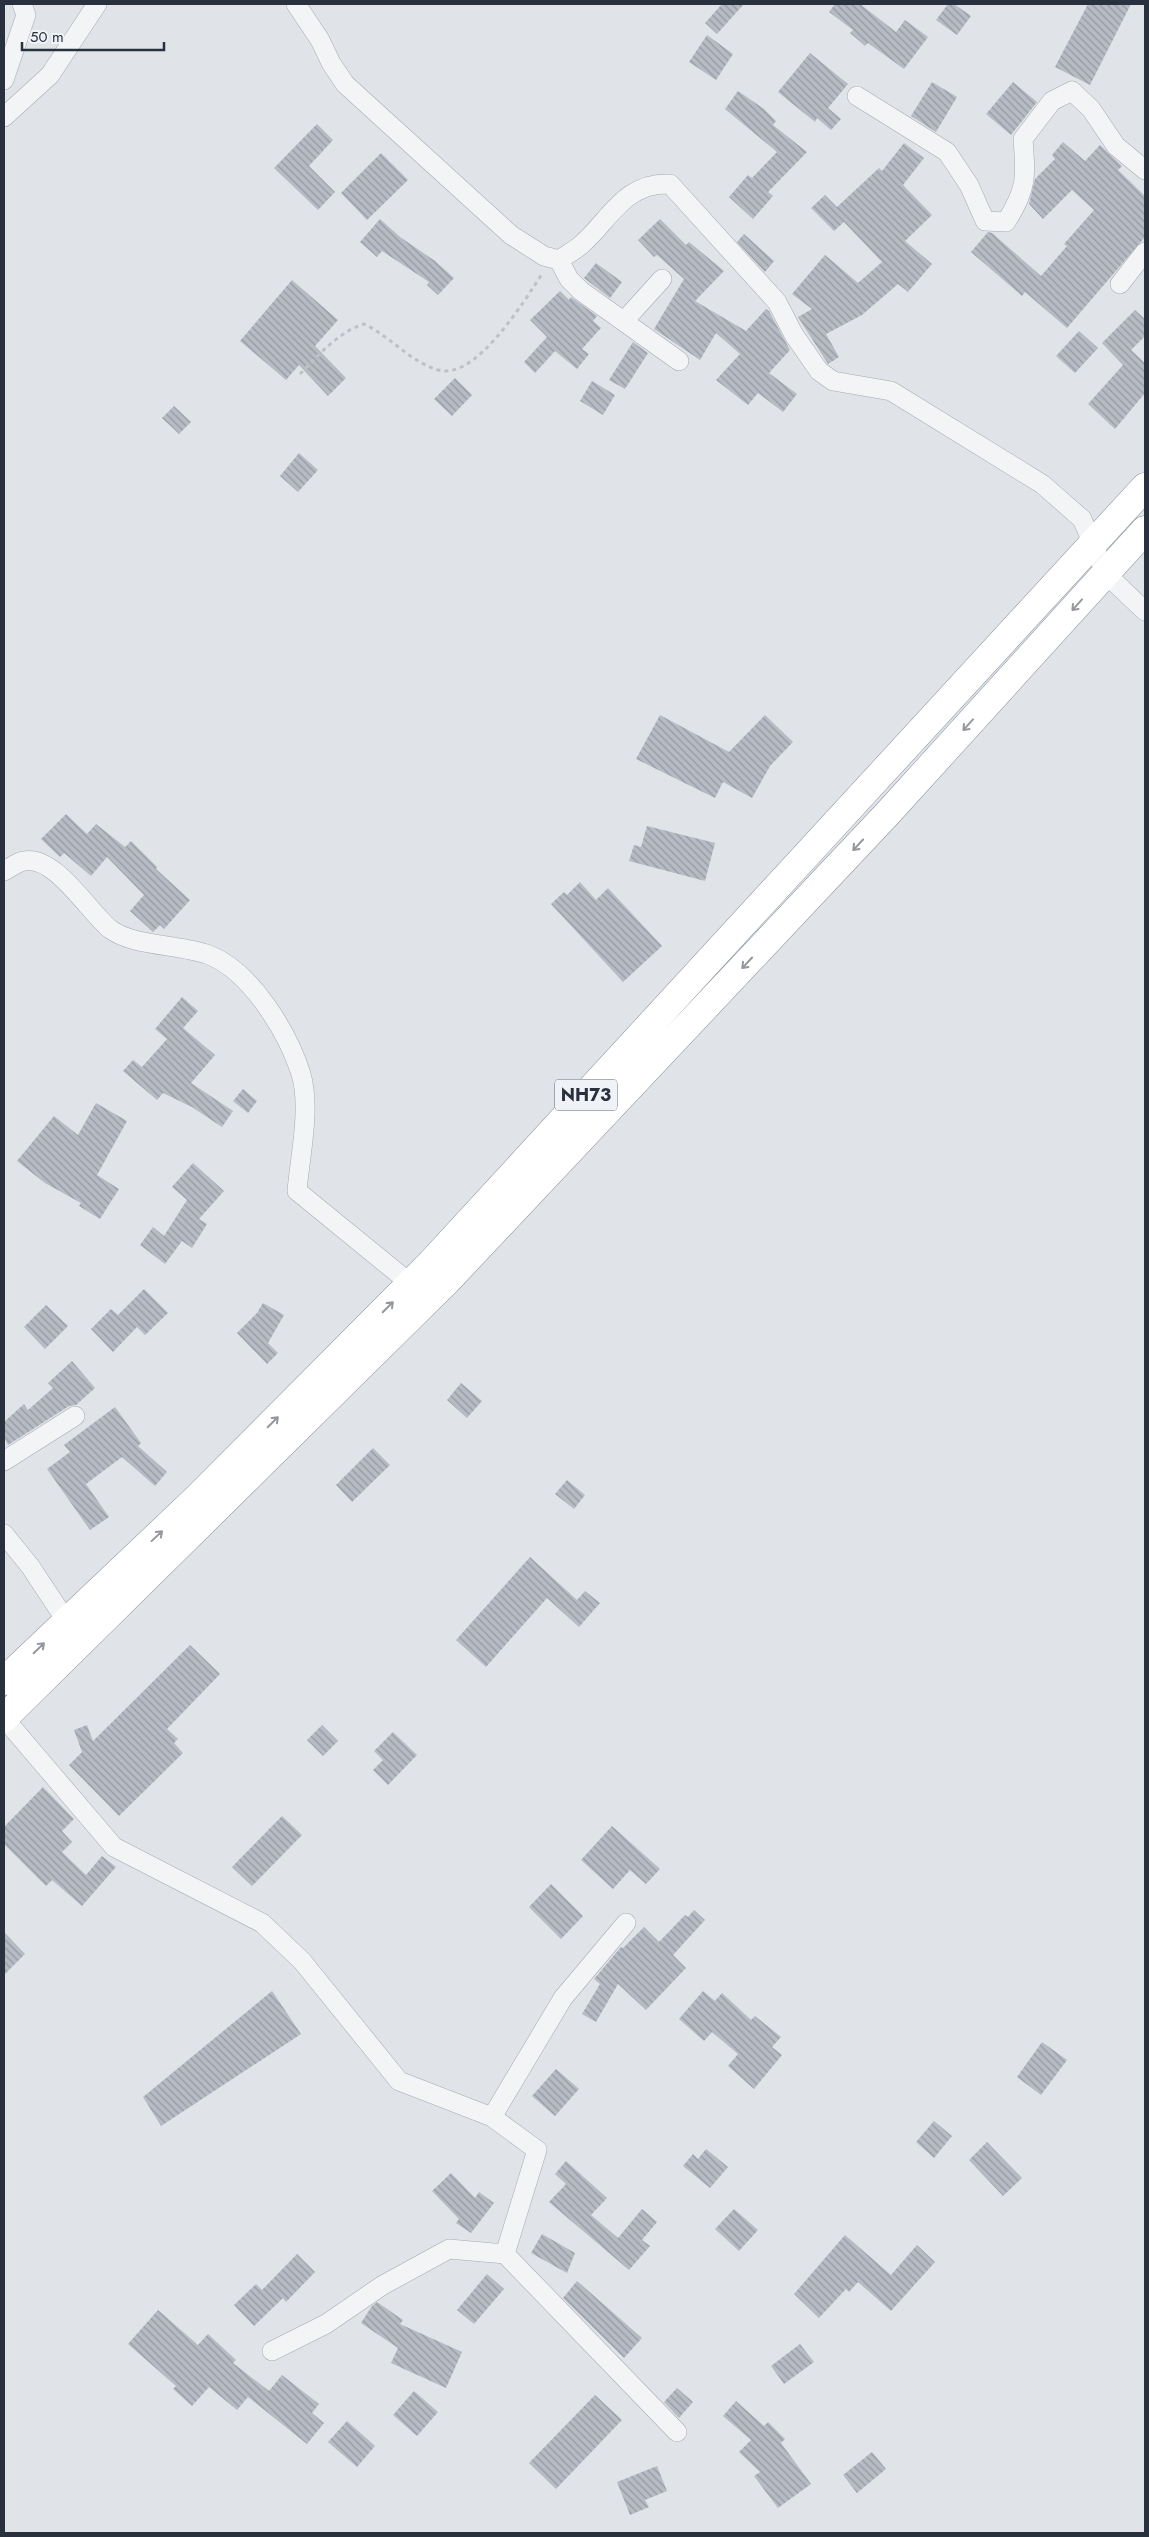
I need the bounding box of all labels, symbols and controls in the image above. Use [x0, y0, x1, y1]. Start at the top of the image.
scale bar [22, 20, 165, 52]
text: 50 m [30, 26, 64, 48]
one-way arrow [1072, 599, 1083, 612]
one-way arrow [962, 719, 974, 732]
one-way arrow [852, 839, 864, 851]
one-way arrow [741, 957, 753, 970]
road number: NH73 [555, 1080, 617, 1110]
one-way arrow [381, 1301, 394, 1313]
one-way arrow [267, 1416, 279, 1428]
one-way arrow [151, 1530, 163, 1542]
one-way arrow [33, 1642, 45, 1654]

